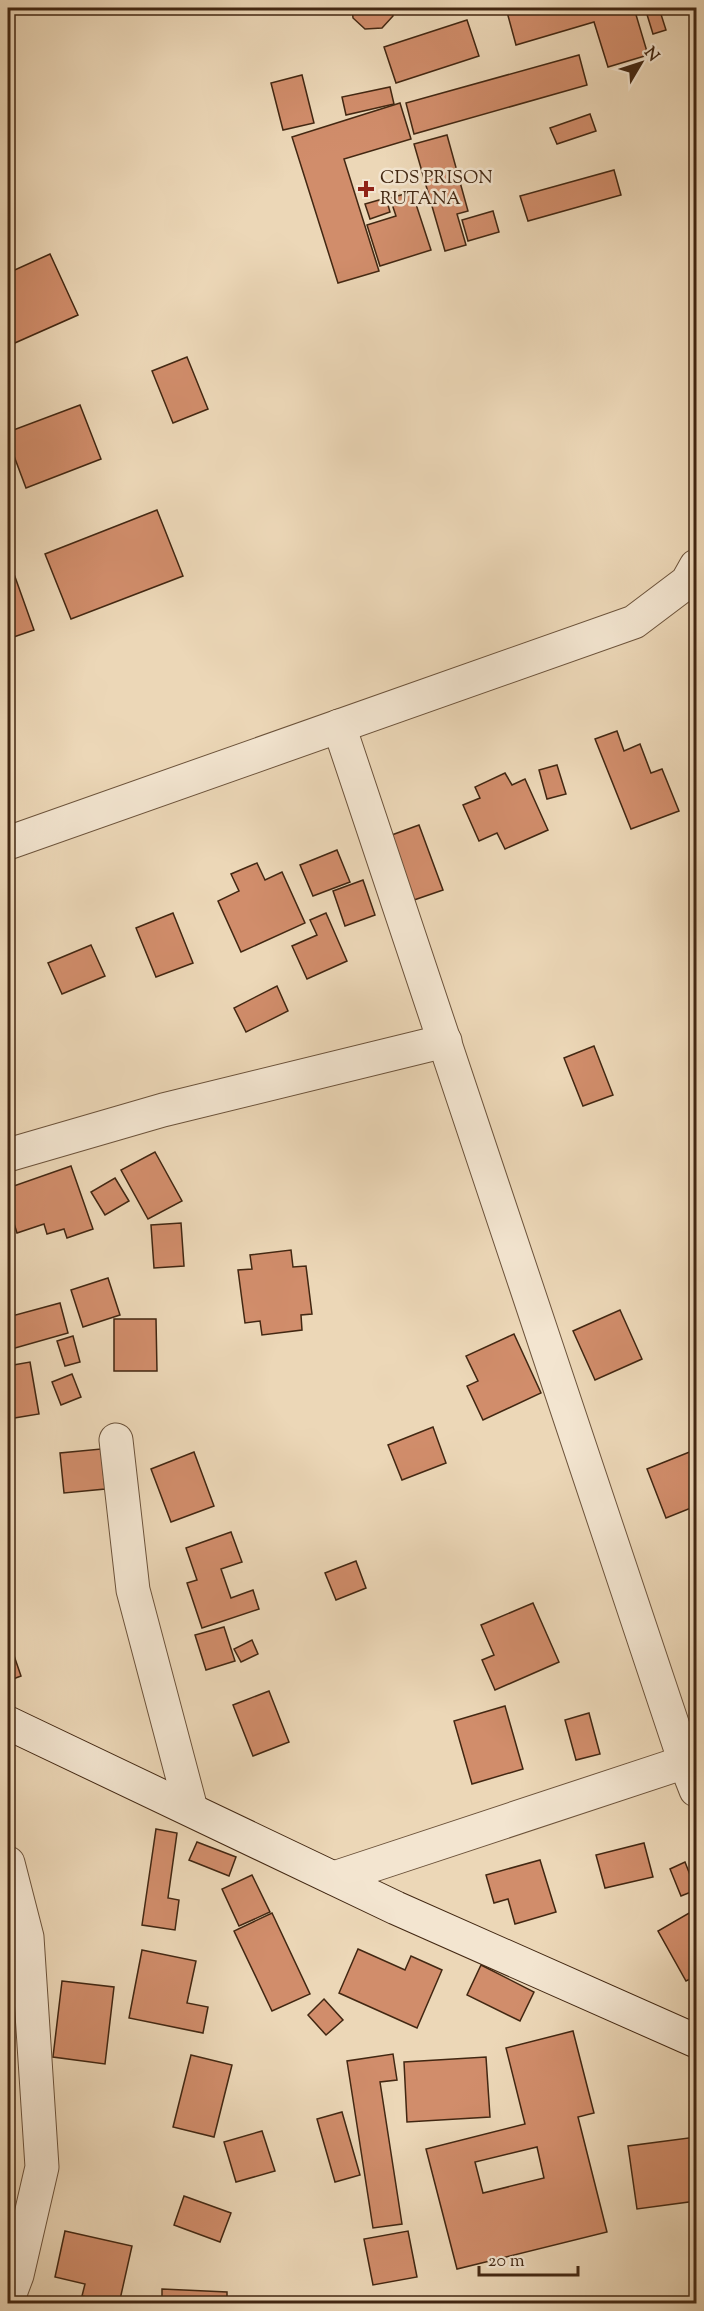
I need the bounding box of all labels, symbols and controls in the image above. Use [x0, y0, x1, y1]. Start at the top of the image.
north arrow [611, 33, 671, 93]
text: N [638, 43, 664, 68]
place label: CDS PRISON RUTANA [380, 166, 493, 213]
marker: CDS PRISON RUTANA [357, 180, 375, 198]
scale bar [479, 2239, 578, 2277]
text: 20 m [488, 2249, 525, 2275]

